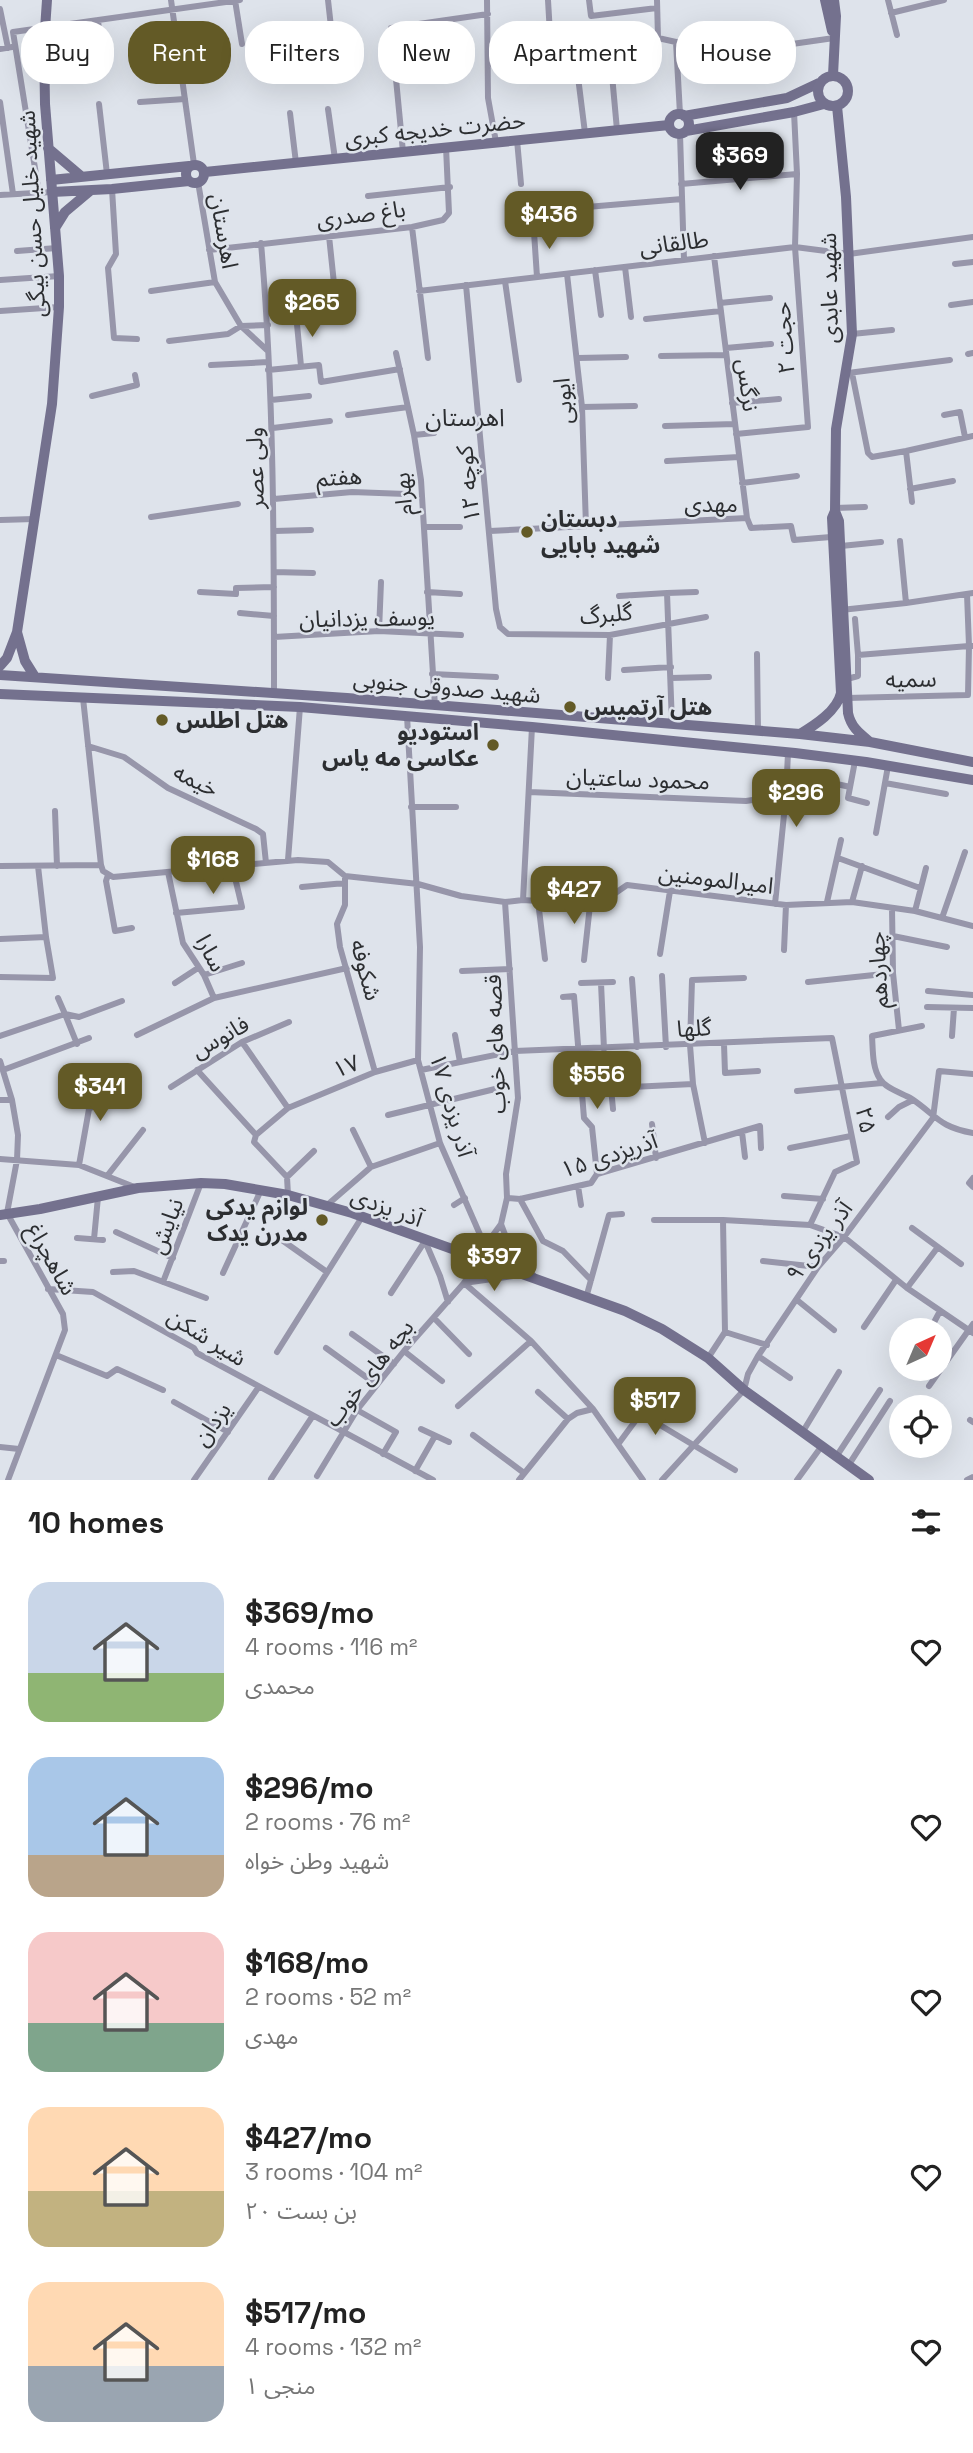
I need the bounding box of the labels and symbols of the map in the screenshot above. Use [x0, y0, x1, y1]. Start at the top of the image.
street label: حضرت خدیجه کبری [343, 105, 527, 153]
street label: شهید خلیل حسن بیگی [12, 110, 52, 318]
pin: $369 [699, 132, 781, 192]
street label: اهرستان [203, 191, 245, 271]
pin: $436 [508, 191, 590, 251]
street label: باغ صدری [315, 194, 407, 236]
street label: طالقانی [638, 224, 710, 262]
street label: شهید عابدی [813, 232, 845, 344]
pin: $265 [271, 280, 353, 339]
street label: حجت ۲ [767, 301, 801, 375]
street label: نرگس [730, 357, 766, 413]
street label: ایوبی [546, 377, 580, 425]
district label: اهرستان [425, 402, 505, 433]
street label: ولی عصر [239, 427, 271, 510]
street label: کوچه ۱۲ [449, 443, 487, 524]
street label: هفتم [315, 461, 363, 495]
street label: بهرام [386, 471, 423, 517]
street label: مهدی [684, 489, 738, 519]
place label: دبستان شهید بابایی [541, 504, 660, 560]
marker: دبستان شهید بابایی [519, 524, 535, 540]
street label: گلبرگ [578, 597, 634, 631]
street label: یوسف یزدانیان [299, 602, 435, 634]
street label: شهید صدوقی جنوبی [352, 664, 542, 710]
street label: سمیه [885, 664, 937, 694]
place label: هتل آرتمیس [584, 692, 712, 722]
marker: هتل آرتمیس [562, 699, 578, 715]
place label: هتل اطلس [176, 705, 288, 735]
marker: هتل اطلس [154, 712, 170, 728]
place label: استودیو عکاسی مه یاس [322, 717, 479, 773]
marker: استودیو عکاسی مه یاس [485, 737, 501, 753]
street label: خیمه [168, 756, 224, 804]
street label: محمود ساعتیان [566, 762, 710, 796]
pin: $296 [755, 770, 837, 829]
pin: $168 [172, 836, 254, 896]
street label: امیرالمومنین [657, 857, 775, 901]
pin: $427 [533, 866, 615, 926]
street label: سارا [189, 929, 233, 977]
street label: چهاردهم [861, 931, 897, 1009]
street label: شکوفه [343, 936, 389, 1004]
street label: قصه های خوب [478, 974, 512, 1114]
street label: فانوس [186, 1009, 254, 1065]
street label: گلها [676, 1012, 713, 1044]
street label: ۱۷ [328, 1047, 364, 1085]
street label: آذر یزدی ۱۷ [423, 1050, 481, 1162]
pin: $556 [556, 1052, 638, 1111]
pin: $341 [59, 1064, 141, 1123]
street label: ۲۵ [849, 1104, 883, 1136]
street label: ۱۵ آذریزدی [557, 1125, 662, 1185]
street label: آذر یزدی [347, 1180, 428, 1234]
place label: لوازم یدکی مدرن یدک [206, 1192, 308, 1248]
street label: نیایش [142, 1194, 190, 1258]
street label: آذر یزدی ۹ [779, 1194, 860, 1287]
marker: لوازم یدکی مدرن یدک [314, 1212, 330, 1228]
street label: شاهچراغ [18, 1218, 84, 1301]
pin: $397 [453, 1234, 535, 1293]
street label: شیر شکن [162, 1301, 252, 1373]
street label: بچه های خوب [318, 1313, 420, 1433]
north arrow [889, 1318, 952, 1381]
pin: $517 [614, 1378, 696, 1437]
street label: یزدان [186, 1396, 238, 1452]

